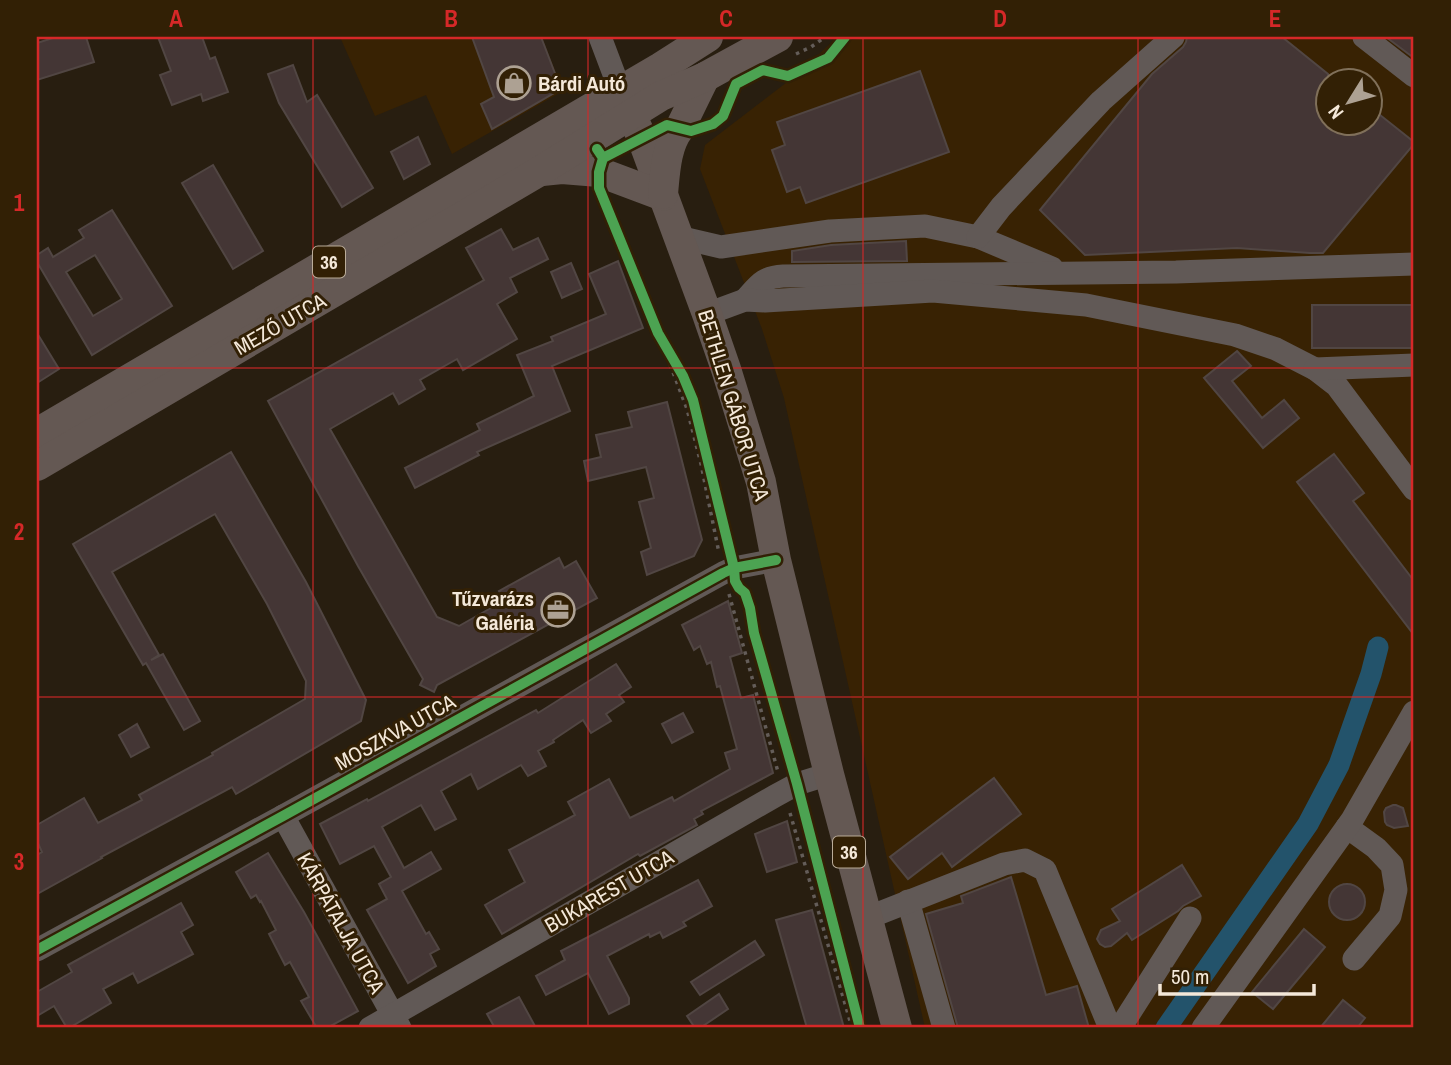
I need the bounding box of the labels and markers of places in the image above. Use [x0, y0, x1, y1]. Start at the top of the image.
shop icon: Bárdi Autó [495, 64, 533, 102]
place label: Bárdi Autó [538, 69, 625, 98]
place label: Tűzvarázs Galéria [452, 584, 534, 637]
office icon: Tűzvarázs Galéria [539, 591, 577, 629]

